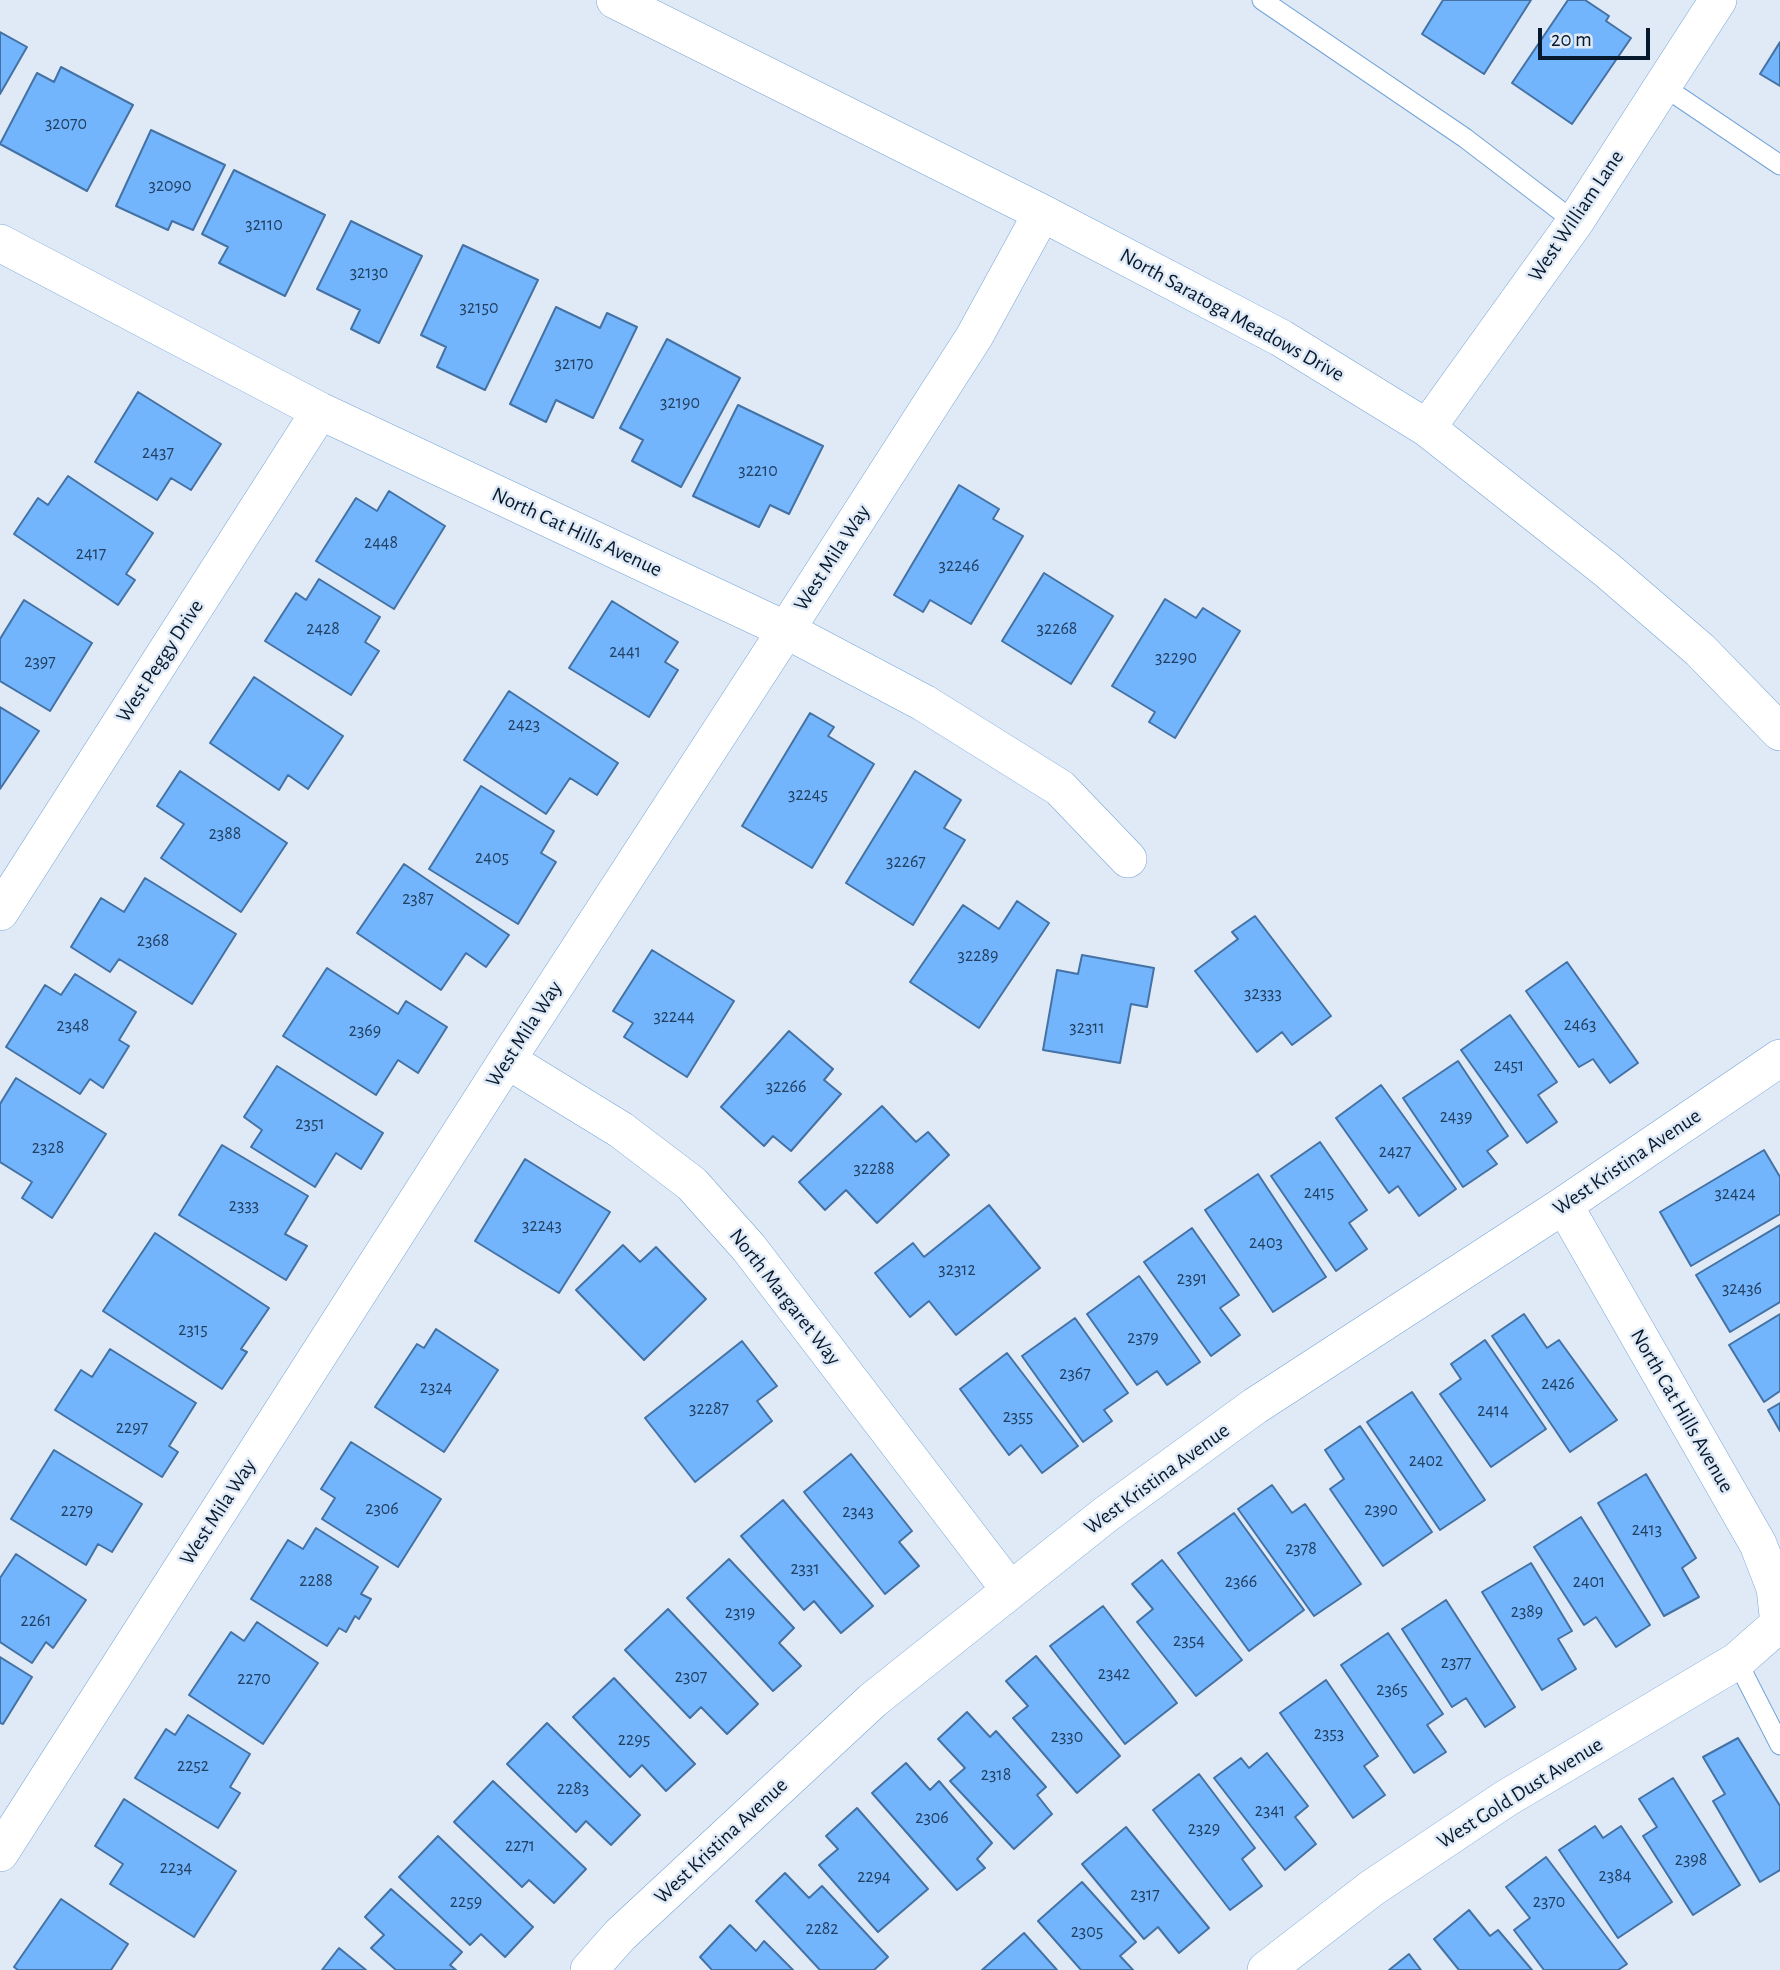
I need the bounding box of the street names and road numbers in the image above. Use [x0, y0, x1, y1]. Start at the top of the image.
street label: West William Lane [1523, 145, 1629, 287]
street label: North Saratoga Meadows Drive [1115, 243, 1349, 387]
street label: North Cat Hills Avenue [488, 481, 666, 583]
street label: West Mila Way [788, 500, 876, 616]
street label: West Peggy Drive [111, 595, 209, 727]
street label: West Mila Way [480, 976, 568, 1092]
street label: West Kristina Avenue [1548, 1103, 1706, 1221]
street label: North Margaret Way [724, 1224, 846, 1370]
street label: North Cat Hills Avenue [1625, 1325, 1739, 1497]
street label: West Kristina Avenue [1079, 1418, 1235, 1540]
street label: West Mila Way [174, 1454, 262, 1570]
street label: West Gold Dust Avenue [1432, 1732, 1608, 1854]
street label: West Kristina Avenue [649, 1773, 793, 1909]

